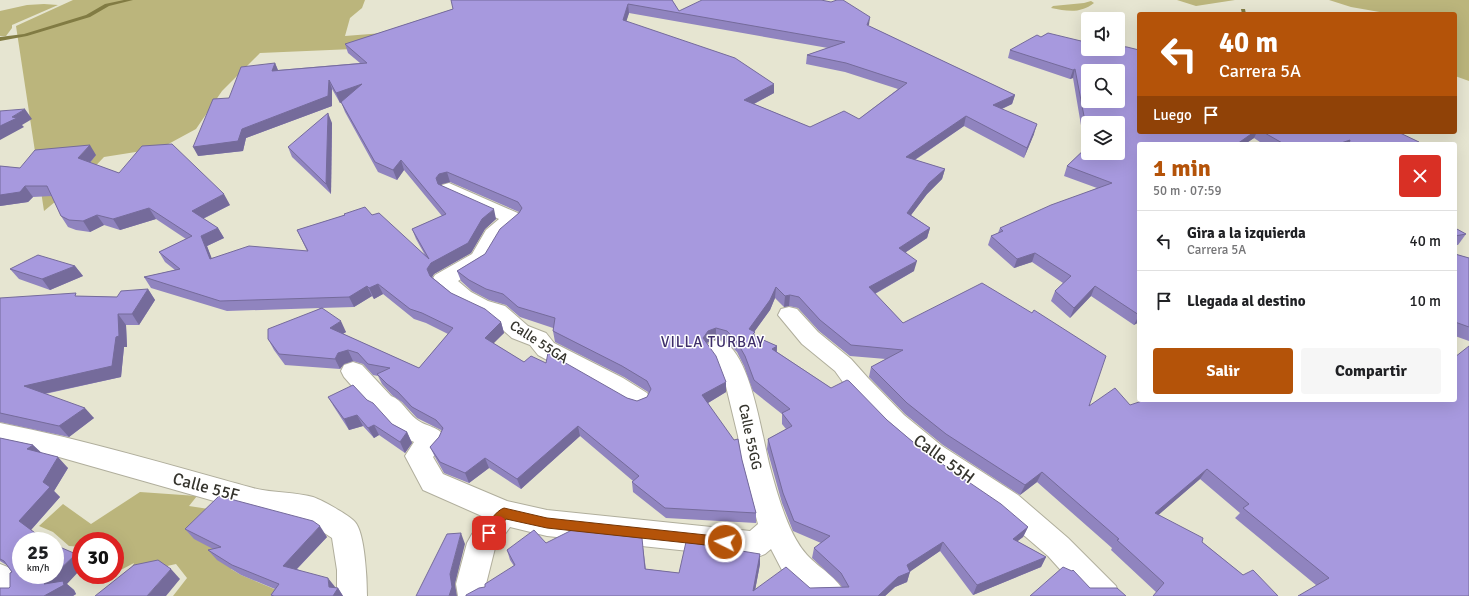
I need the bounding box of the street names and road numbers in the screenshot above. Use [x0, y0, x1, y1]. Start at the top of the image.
street label: Calle 55GA [507, 317, 572, 367]
street label: Calle 55GG [735, 403, 765, 471]
street label: Calle 55H [909, 430, 979, 488]
street label: Calle 55F [171, 468, 242, 506]

